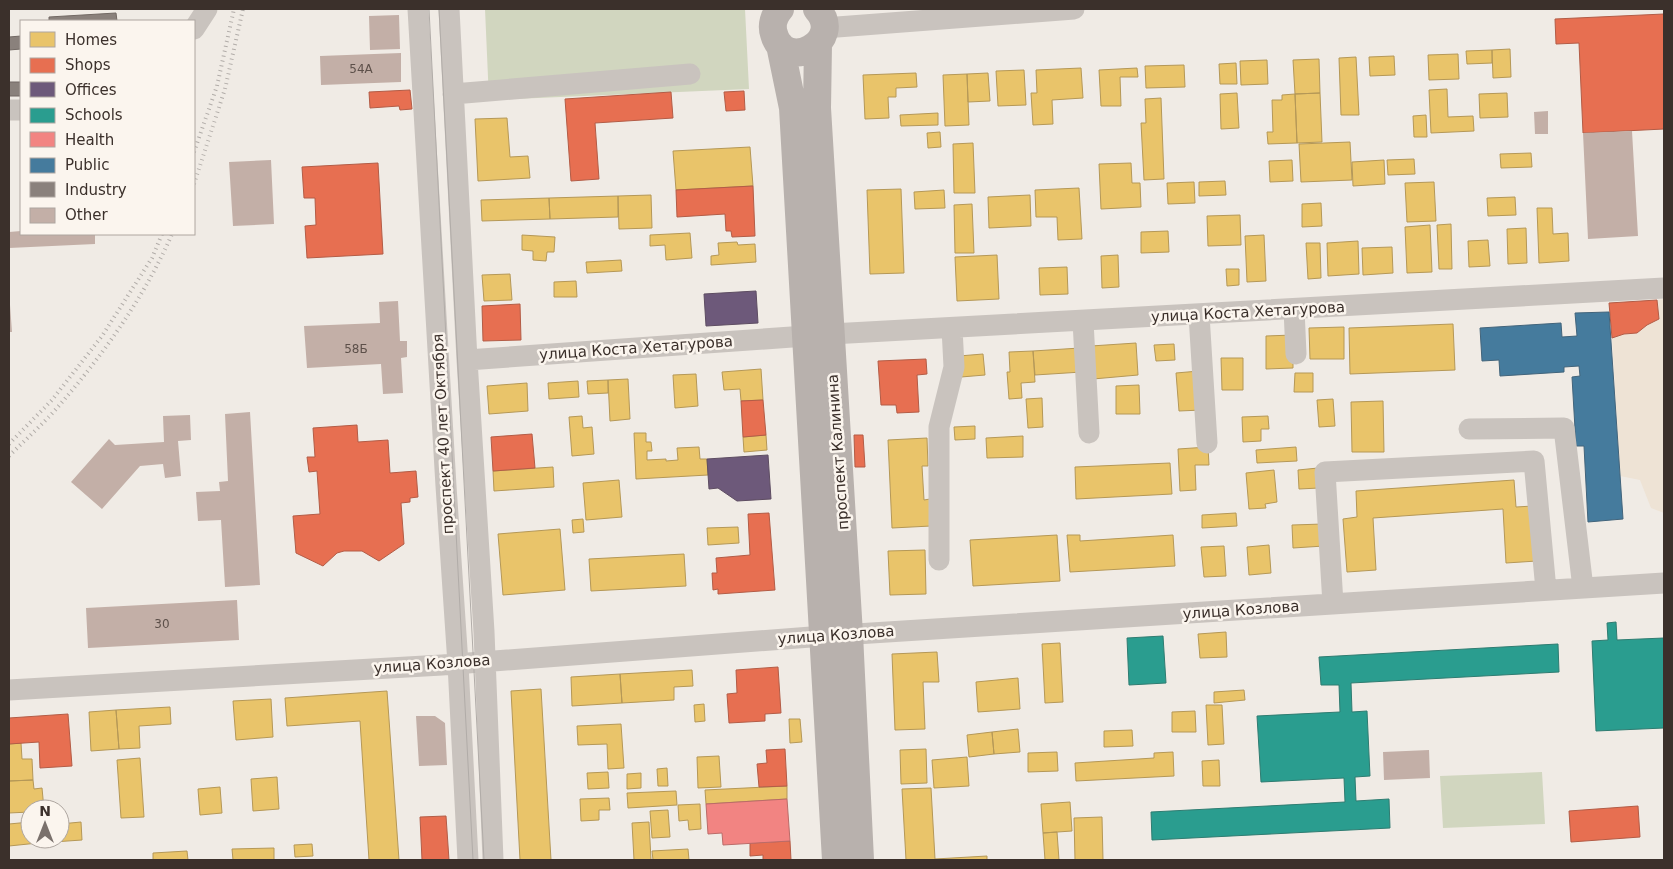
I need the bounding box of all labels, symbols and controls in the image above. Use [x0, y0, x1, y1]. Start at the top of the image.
legend [20, 20, 195, 235]
text: Homes [65, 31, 117, 49]
text: Shops [65, 56, 111, 74]
house number: 54А [349, 62, 374, 76]
text: Offices [65, 81, 117, 99]
text: Schools [65, 106, 123, 124]
text: Health [65, 131, 114, 149]
text: Public [65, 156, 109, 174]
text: Industry [65, 181, 127, 199]
text: Other [65, 206, 108, 224]
street label: улица Коста Хетагурова [1151, 298, 1345, 326]
street label: улица Коста Хетагурова [539, 332, 733, 364]
street label: проспект 40 лет Октября [429, 333, 457, 535]
house number: 58Б [344, 342, 368, 356]
street label: проспект Калинина [824, 374, 852, 530]
street label: улица Козлова [1182, 597, 1300, 623]
house number: 30 [154, 617, 170, 631]
street label: улица Козлова [777, 622, 895, 648]
street label: улица Козлова [373, 651, 491, 677]
north arrow [20, 799, 70, 849]
text: N [39, 803, 51, 819]

